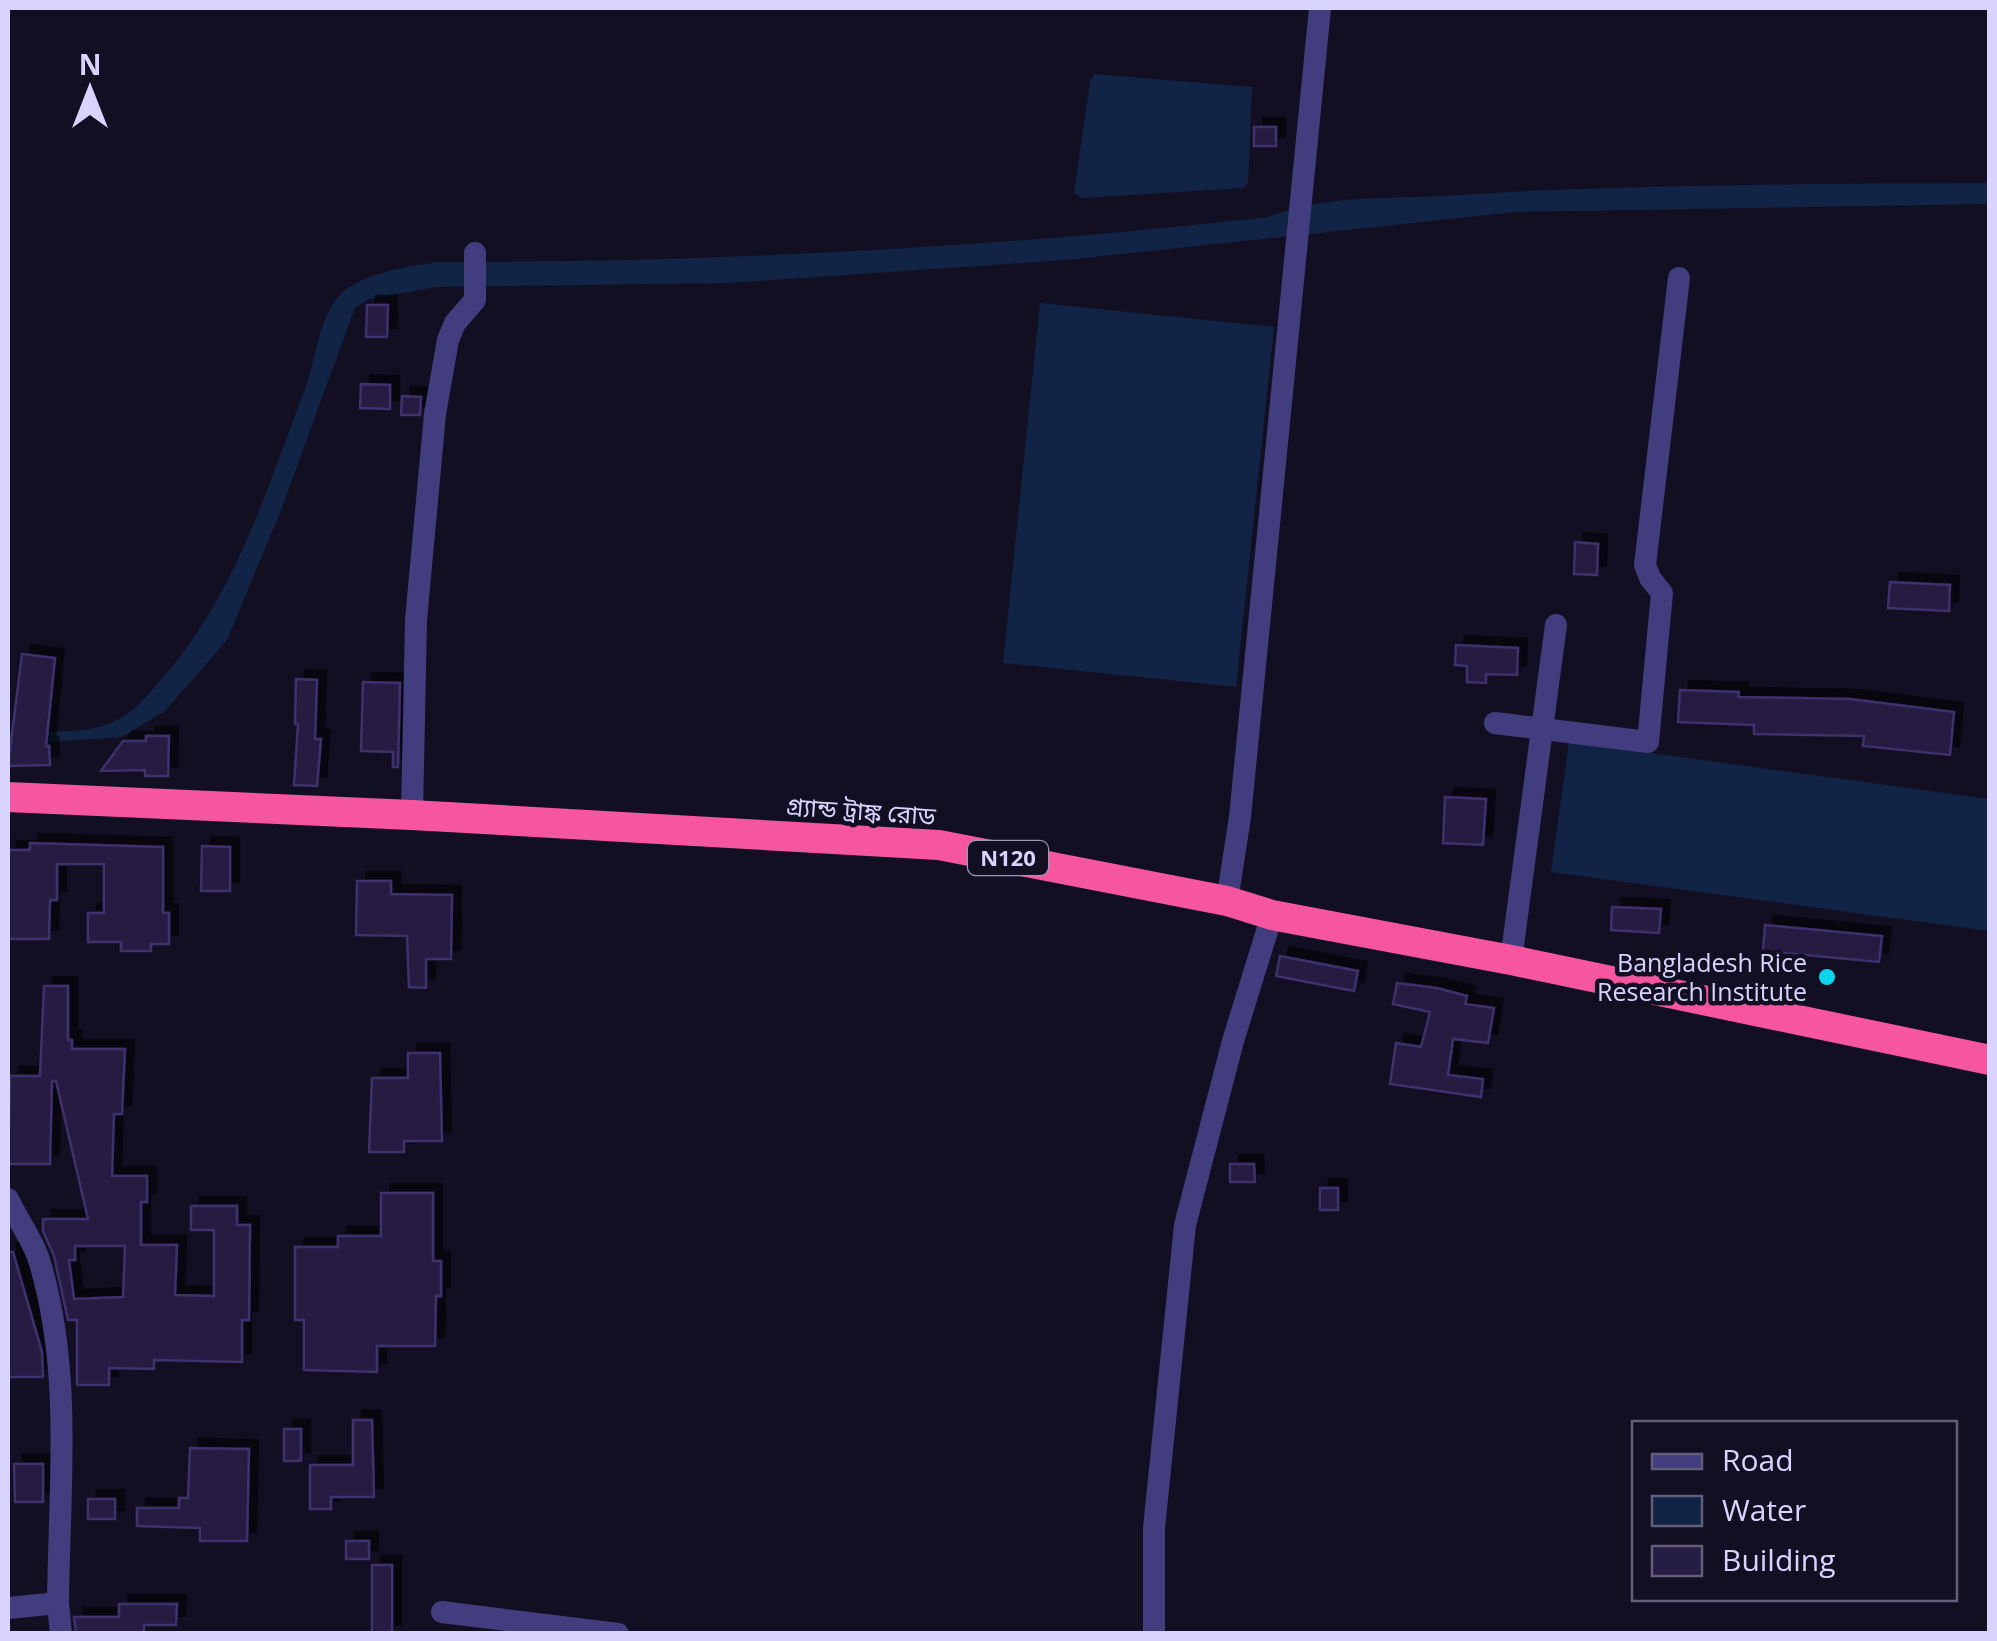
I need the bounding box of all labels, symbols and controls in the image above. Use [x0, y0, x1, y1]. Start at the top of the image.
north arrow [40, 40, 140, 140]
text: N [79, 45, 101, 83]
street label: গ্র্যান্ড ট্রাঙ্ক রোড [785, 788, 938, 832]
road number: N120 [968, 841, 1048, 875]
place label: Bangladesh Rice Research Institute [1597, 945, 1807, 1008]
marker: Bangladesh Rice Research Institute [1816, 966, 1838, 988]
legend [1632, 1421, 1957, 1601]
text: Road [1722, 1439, 1794, 1480]
text: Water [1722, 1489, 1806, 1530]
text: Building [1722, 1539, 1836, 1580]

